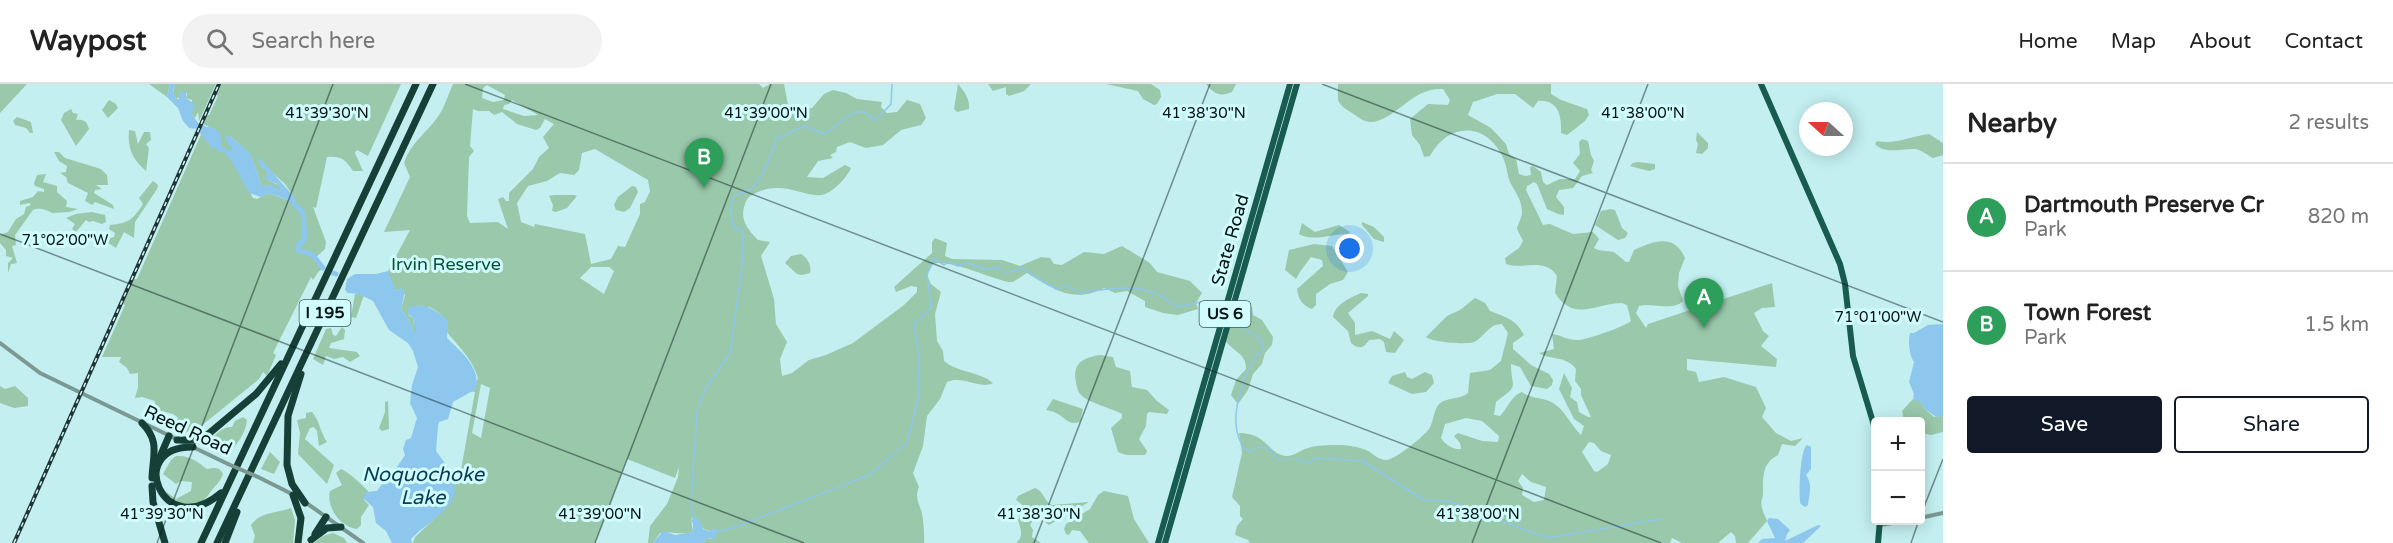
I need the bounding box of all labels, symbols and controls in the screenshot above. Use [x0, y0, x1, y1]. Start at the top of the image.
search box [182, 14, 602, 68]
text: Waypost [30, 24, 146, 58]
icon: search [203, 25, 236, 58]
text: Search here [251, 28, 375, 54]
text: Home [2018, 29, 2078, 54]
text: Map [2111, 29, 2156, 54]
text: About [2189, 29, 2251, 54]
text: Contact [2284, 29, 2363, 54]
north arrow [1799, 102, 1853, 156]
text: 41°39'30"N [285, 104, 369, 122]
text: 41°39'00"N [724, 104, 808, 122]
text: 41°38'30"N [1162, 104, 1246, 122]
text: 41°38'00"N [1601, 104, 1685, 122]
text: Nearby [1967, 108, 2057, 139]
text: 2 results [2289, 111, 2369, 135]
pin: B [684, 138, 724, 188]
street label: State Road [1206, 192, 1254, 288]
text: Dartmouth Preserve Cr [2024, 192, 2264, 218]
text: A [1979, 205, 1994, 229]
text: 820 m [2308, 205, 2369, 229]
text: Park [2024, 218, 2067, 242]
text: 71°02'00"W [22, 231, 108, 249]
your location [1335, 234, 1364, 263]
park label: Irvin Reserve [391, 253, 501, 275]
pin: A [1684, 278, 1724, 328]
road number: I 195 [300, 300, 350, 326]
text: Town Forest [2024, 300, 2151, 326]
road number: US 6 [1200, 301, 1250, 327]
text: 71°01'00"W [1835, 308, 1921, 326]
text: B [1980, 313, 1993, 337]
text: 1.5 km [2304, 313, 2369, 337]
text: Park [2024, 326, 2067, 350]
button: Save [1967, 396, 2162, 453]
button: Share [2174, 396, 2369, 453]
street label: Reed Road [141, 400, 235, 460]
map controls [1871, 417, 1925, 525]
button: + [1871, 417, 1925, 471]
water label: Noquochoke Lake [362, 463, 486, 510]
button: − [1871, 471, 1925, 525]
text: 41°39'30"N [120, 505, 204, 523]
text: 41°39'00"N [558, 505, 642, 523]
text: 41°38'30"N [997, 505, 1081, 523]
text: 41°38'00"N [1436, 505, 1520, 523]

